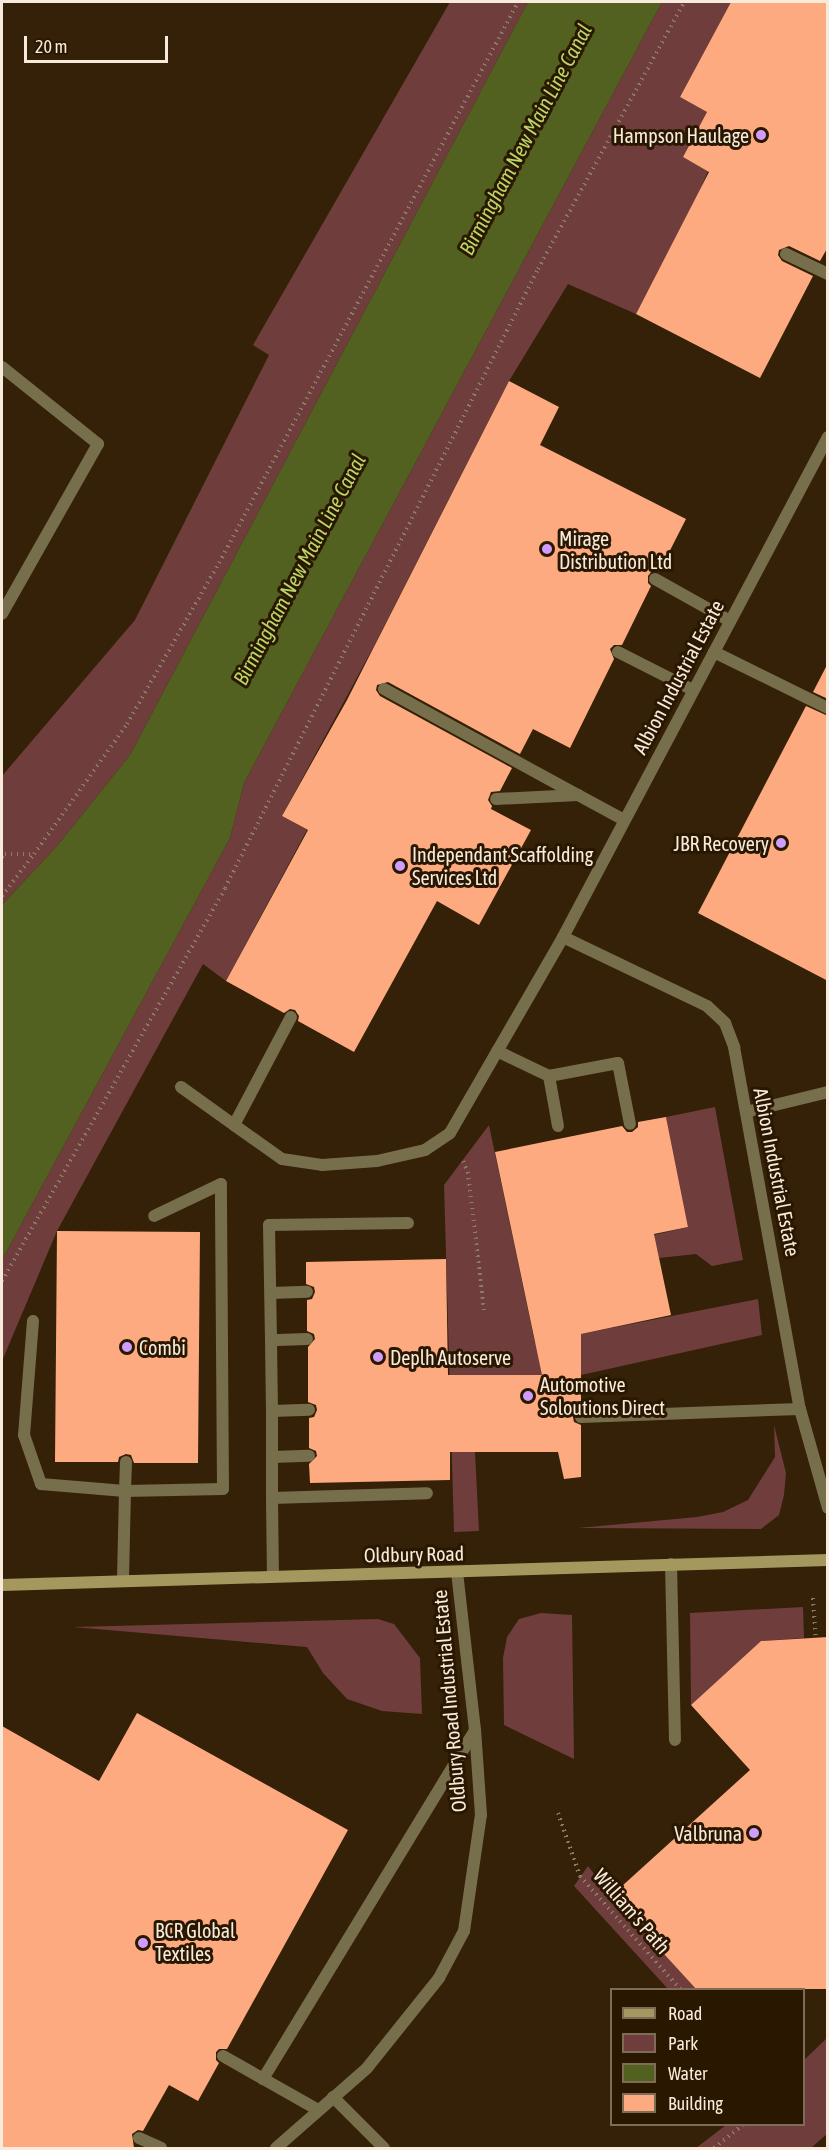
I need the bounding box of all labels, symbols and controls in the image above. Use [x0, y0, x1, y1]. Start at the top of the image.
water label: Birmingham New Main Line Canal [453, 19, 597, 259]
scale bar [27, 24, 171, 62]
text: 20 m [35, 36, 67, 57]
place label: Hampson Haulage [613, 123, 749, 147]
marker: Hampson Haulage [754, 128, 768, 142]
water label: Birmingham New Main Line Canal [227, 449, 371, 689]
place label: Mirage Distribution Ltd [559, 526, 672, 573]
marker: Mirage Distribution Ltd [540, 542, 554, 556]
street label: Albion Industrial Estate [627, 596, 729, 758]
place label: JBR Recovery [674, 831, 769, 855]
marker: JBR Recovery [774, 836, 788, 850]
place label: Independant Scaffolding Services Ltd [412, 843, 593, 890]
marker: Independant Scaffolding Services Ltd [393, 859, 407, 873]
street label: Albion Industrial Estate [749, 1086, 805, 1258]
place label: Combi [139, 1335, 186, 1359]
marker: Combi [120, 1340, 134, 1354]
place label: Deplh Autoserve [390, 1345, 511, 1369]
marker: Deplh Autoserve [371, 1350, 385, 1364]
place label: Automotive Soloutions Direct [540, 1372, 665, 1419]
marker: Automotive Soloutions Direct [521, 1389, 535, 1403]
street label: Oldbury Road [364, 1541, 464, 1567]
street label: Oldbury Road Industrial Estate [427, 1589, 471, 1813]
place label: Valbruna [674, 1821, 742, 1845]
marker: Valbruna [747, 1826, 761, 1840]
street label: William's Path [589, 1864, 675, 1958]
place label: BCR Global Textiles [155, 1919, 235, 1966]
marker: BCR Global Textiles [136, 1936, 150, 1950]
legend [610, 1988, 805, 2126]
text: Road [668, 2003, 702, 2024]
text: Park [668, 2033, 698, 2054]
text: Water [668, 2063, 707, 2084]
text: Building [668, 2093, 723, 2114]

